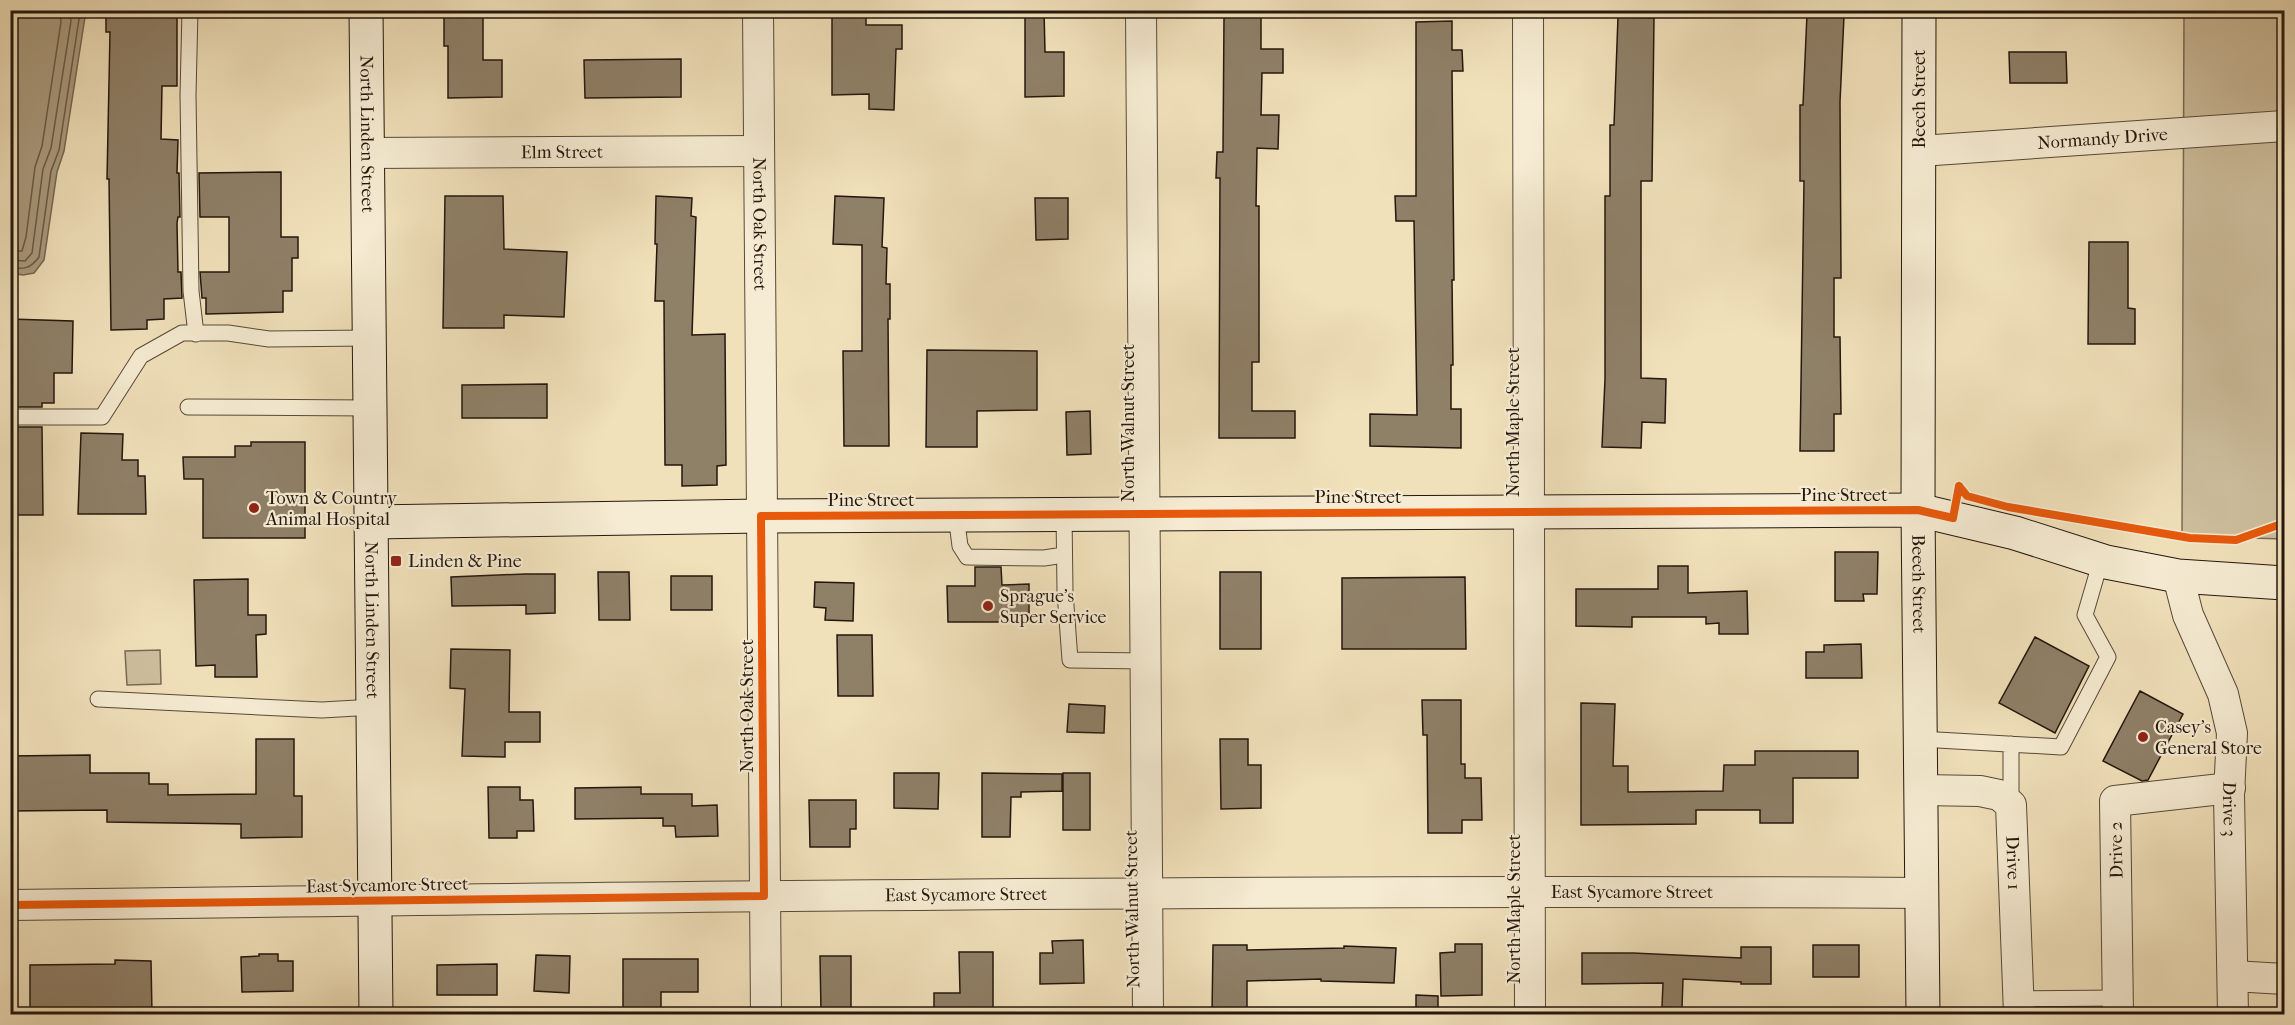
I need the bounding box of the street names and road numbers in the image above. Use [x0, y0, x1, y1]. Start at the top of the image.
street label: Beech Street [1909, 49, 1930, 148]
street label: North Linden Street [355, 55, 378, 213]
street label: Normandy Drive [2037, 124, 2169, 154]
street label: Elm Street [521, 142, 604, 163]
street label: North Oak Street [748, 157, 770, 292]
street label: North Walnut Street [1118, 343, 1139, 502]
street label: North Maple Street [1503, 346, 1524, 497]
street label: Pine Street [1801, 485, 1888, 506]
street label: Pine Street [1315, 487, 1402, 508]
street label: Pine Street [828, 490, 915, 511]
street label: Beech Street [1907, 534, 1929, 634]
street label: North Linden Street [360, 541, 383, 699]
street label: North Oak Street [737, 639, 758, 773]
street label: Drive 3 [2218, 781, 2240, 837]
street label: Drive 2 [2106, 821, 2127, 879]
street label: North Walnut Street [1121, 829, 1144, 988]
street label: North Maple Street [1504, 833, 1525, 984]
street label: Drive 1 [2001, 835, 2024, 890]
street label: East Sycamore Street [306, 874, 469, 897]
street label: East Sycamore Street [1551, 882, 1714, 903]
street label: East Sycamore Street [885, 884, 1048, 906]

